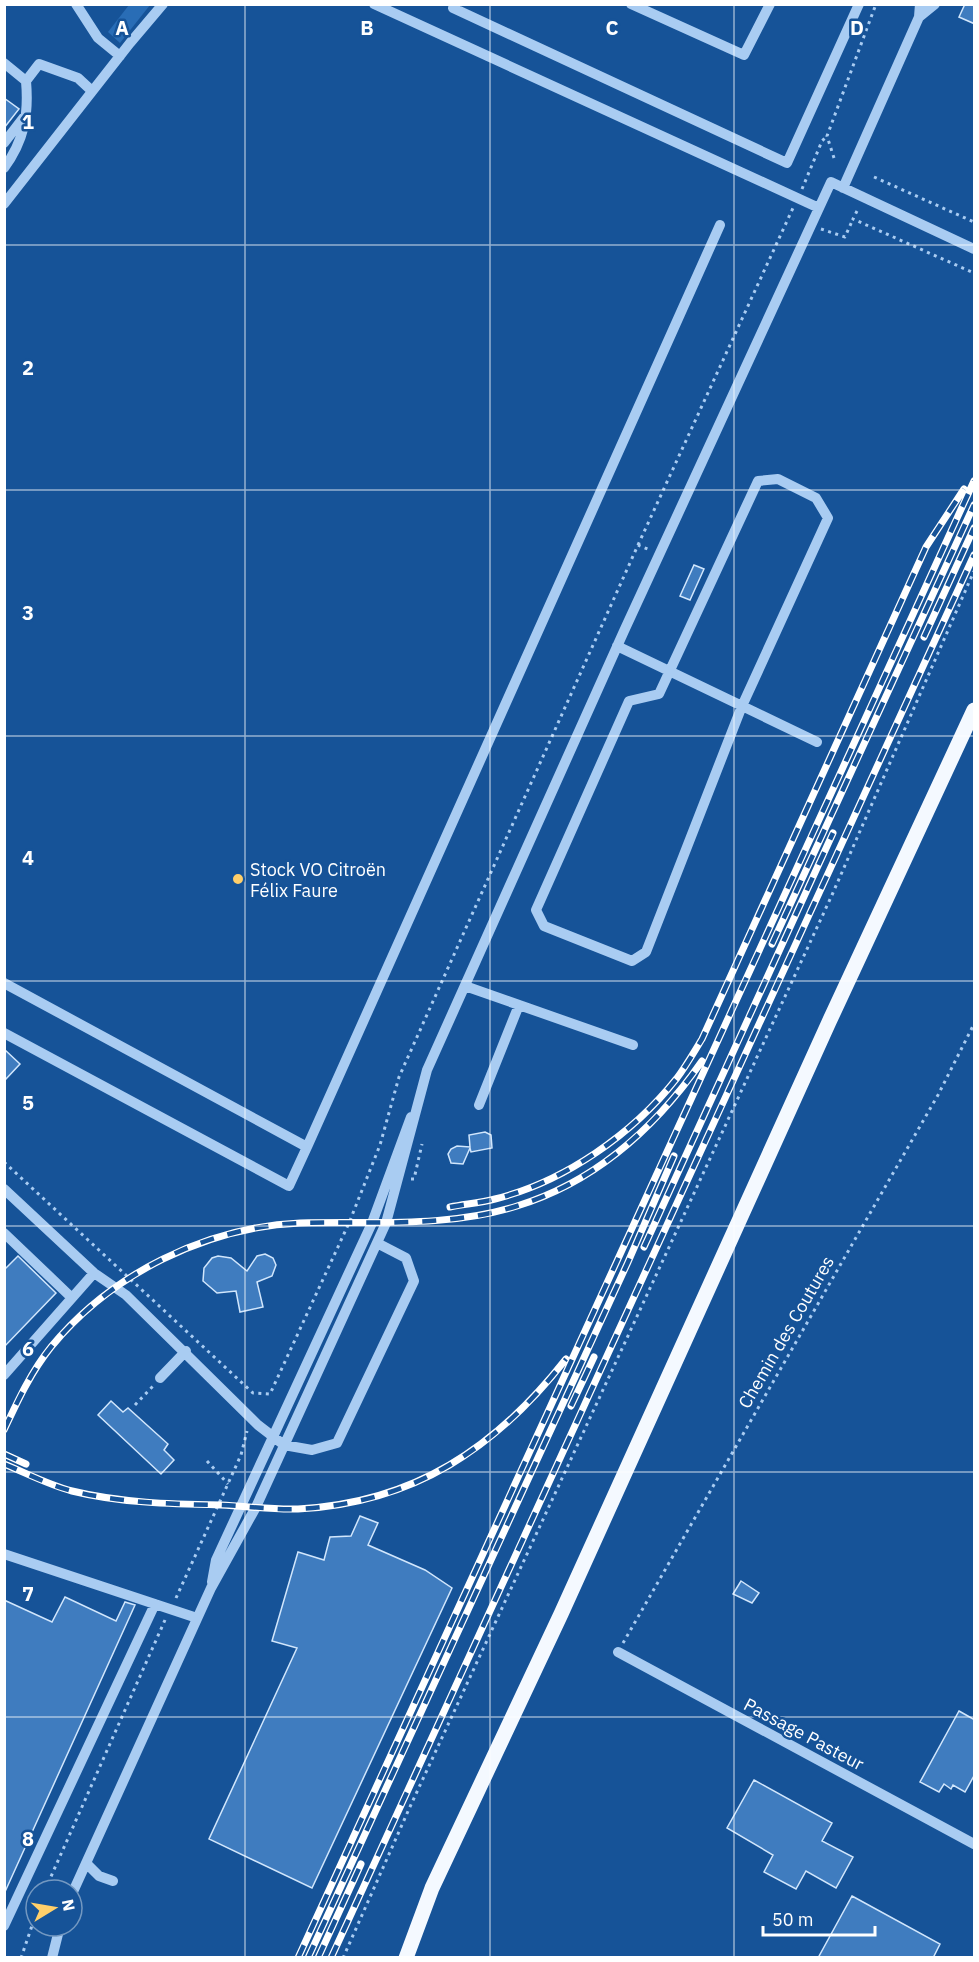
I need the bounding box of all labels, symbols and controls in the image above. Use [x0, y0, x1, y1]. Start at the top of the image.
text: A [115, 14, 129, 41]
text: B [360, 14, 374, 41]
text: C [605, 14, 619, 41]
text: D [850, 14, 864, 41]
text: 1 [22, 108, 34, 135]
text: 2 [22, 354, 34, 381]
text: 3 [22, 599, 34, 626]
text: 4 [22, 844, 34, 871]
place label: Stock VO Citroën Félix Faure [250, 858, 386, 902]
marker: Stock VO Citroën Félix Faure [231, 872, 245, 886]
text: 5 [22, 1089, 34, 1116]
street label: Chemin des Coutures [733, 1252, 839, 1412]
text: 6 [22, 1335, 34, 1362]
text: 7 [22, 1580, 34, 1607]
street label: Passage Pasteur [740, 1693, 868, 1776]
text: 8 [22, 1825, 34, 1852]
north arrow [24, 1878, 84, 1938]
text: N [58, 1898, 80, 1913]
scale bar [763, 1899, 876, 1937]
text: 50 m [772, 1908, 814, 1931]

